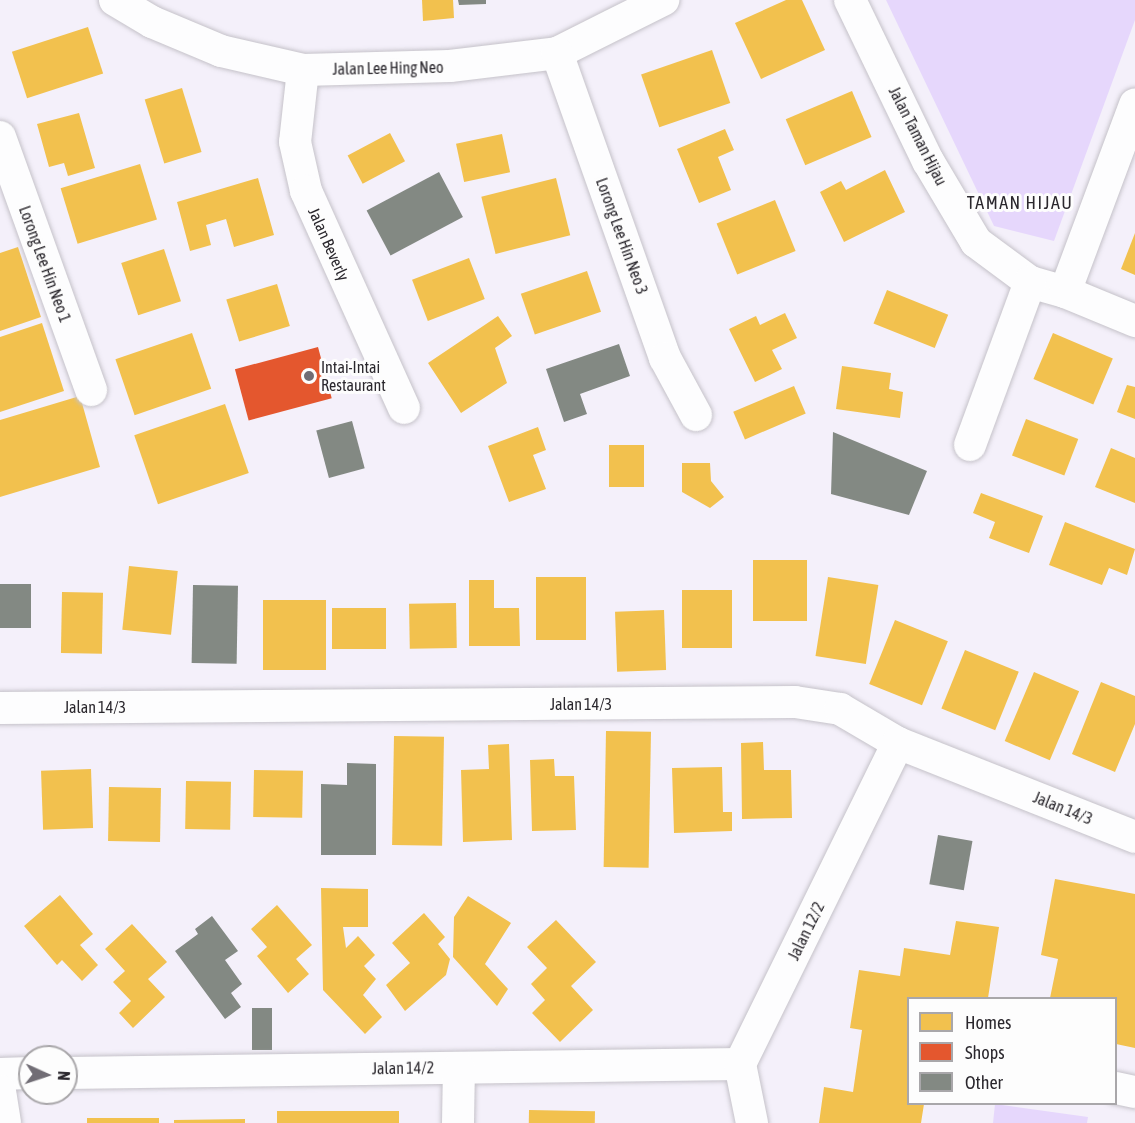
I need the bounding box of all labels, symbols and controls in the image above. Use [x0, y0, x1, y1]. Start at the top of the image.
street label: Jalan Lee Hing Neo [332, 57, 444, 79]
street label: Jalan Taman Hijau [885, 83, 951, 189]
street label: Lorong Lee Hin Neo 3 [592, 175, 652, 297]
district label: TAMAN HIJAU [967, 192, 1073, 214]
street label: Lorong Lee Hin Neo 1 [15, 203, 75, 325]
street label: Jalan Beverly [304, 204, 354, 284]
place label: Intai-Intai Restaurant [321, 357, 386, 395]
marker: Intai-Intai Restaurant [302, 369, 316, 383]
street label: Jalan 14/3 [550, 694, 612, 714]
street label: Jalan 14/3 [64, 697, 126, 717]
street label: Jalan 14/3 [1031, 787, 1095, 829]
street label: Jalan 12/2 [784, 899, 828, 963]
legend [907, 997, 1117, 1105]
text: Homes [965, 1012, 1011, 1033]
text: Shops [965, 1042, 1005, 1063]
north arrow [18, 1045, 78, 1105]
street label: Jalan 14/2 [372, 1058, 434, 1078]
text: N [55, 1071, 73, 1081]
text: Other [965, 1072, 1003, 1093]

